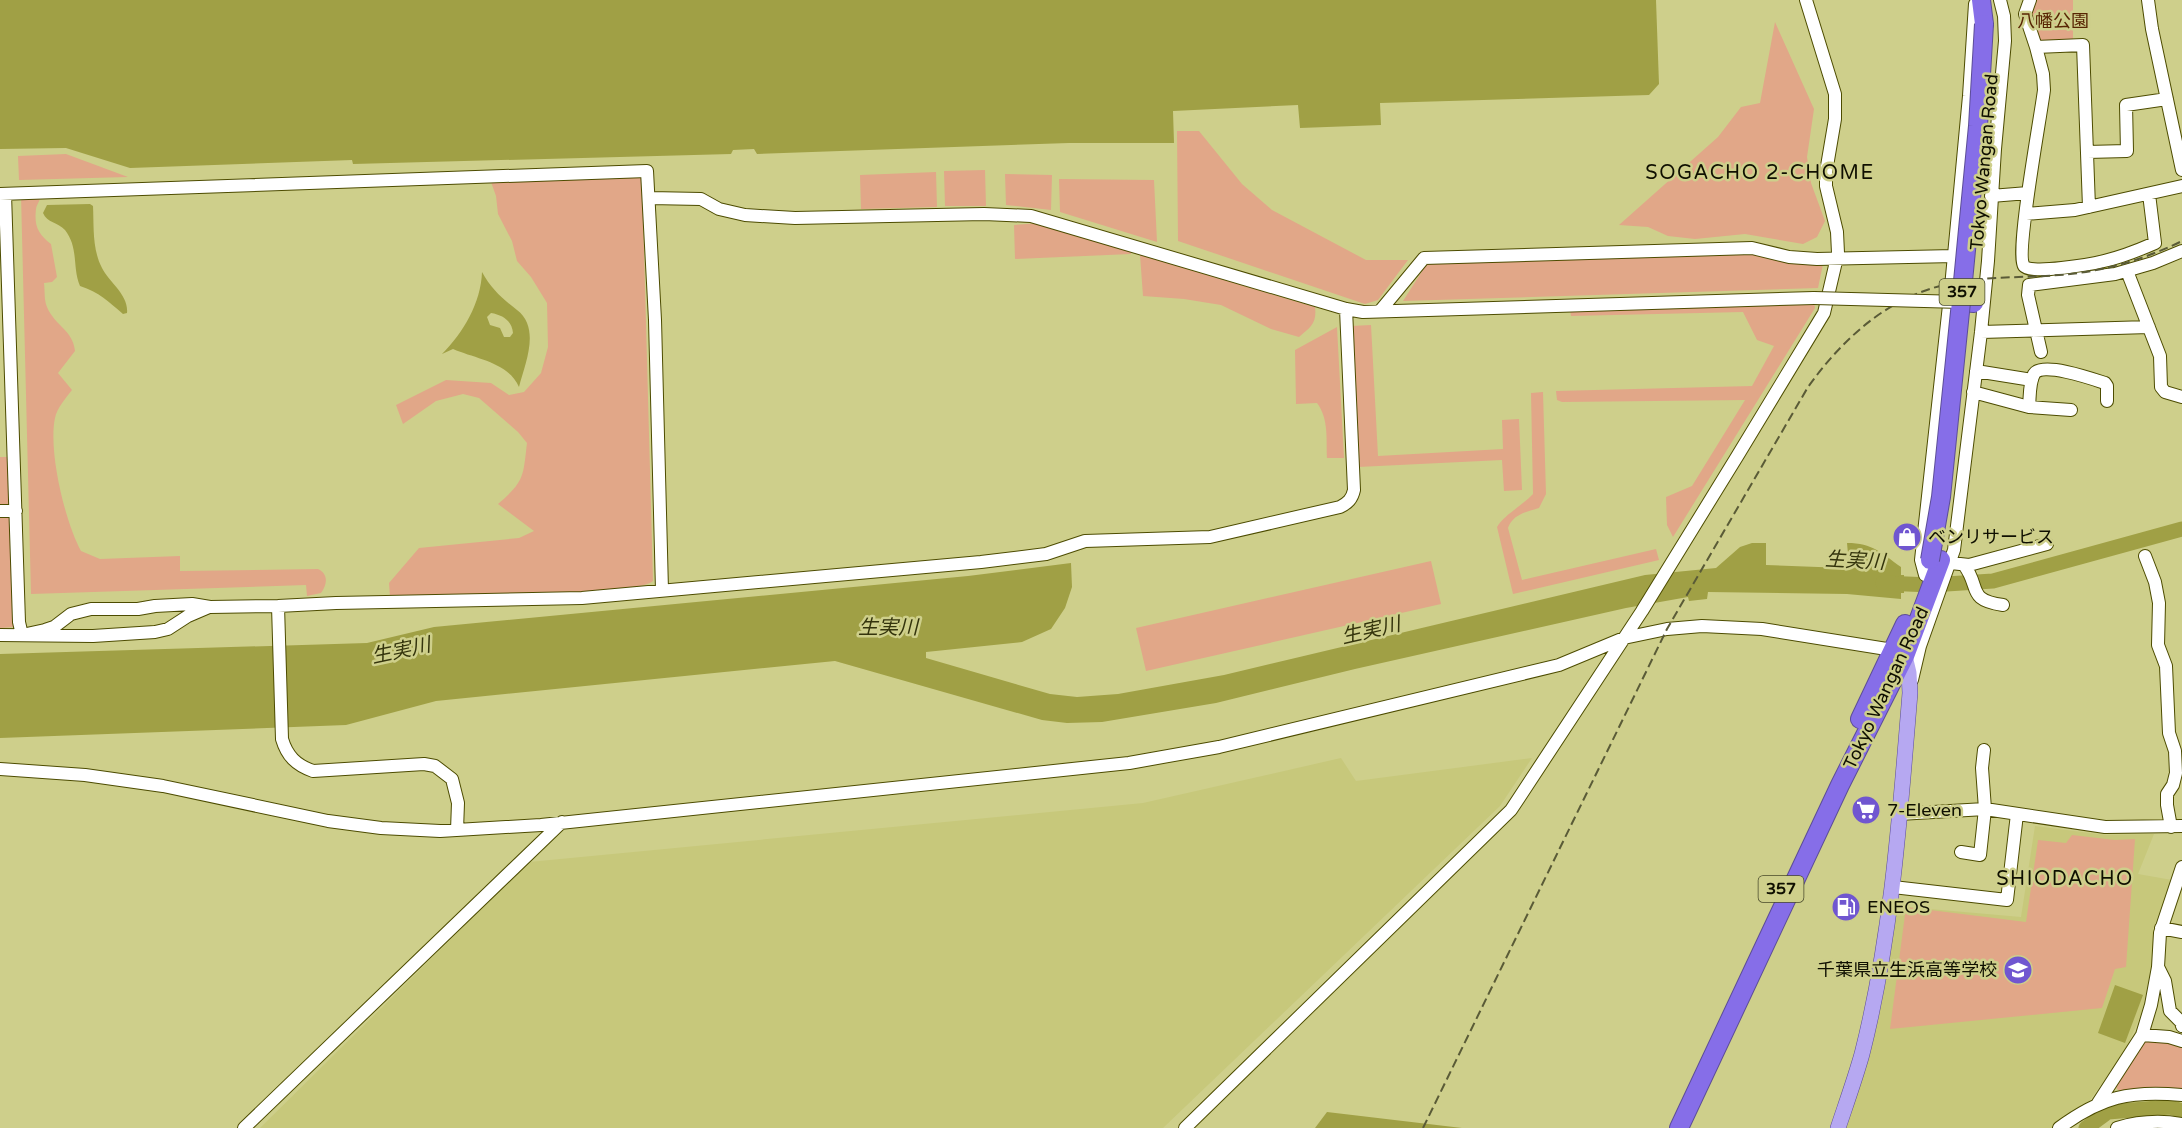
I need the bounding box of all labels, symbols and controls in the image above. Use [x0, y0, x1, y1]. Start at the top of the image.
park label: 八幡公園 [2017, 10, 2089, 32]
street label: Tokyo Wangan Road [1965, 73, 2003, 251]
district label: SOGACHO 2-CHOME [1645, 161, 1875, 185]
road number: 357 [1940, 279, 1984, 305]
shop icon: ベンリサービス [1891, 521, 1923, 553]
place label: ベンリサービス [1928, 526, 2054, 548]
water label: 生実川 [1824, 547, 1888, 575]
street label: Tokyo Wangan Road [1839, 603, 1933, 773]
water label: 生実川 [1339, 612, 1405, 649]
water label: 生実川 [858, 616, 920, 640]
water label: 生実川 [369, 633, 435, 669]
supermarket icon: 7-Eleven [1850, 794, 1882, 826]
place label: 7-Eleven [1887, 799, 1962, 821]
district label: SHIODACHO [1996, 867, 2134, 891]
road number: 357 [1758, 876, 1804, 902]
fuel station icon: ENEOS [1830, 891, 1862, 923]
place label: ENEOS [1867, 896, 1930, 918]
school or university icon: 千葉県立生浜高等学校 [2002, 954, 2034, 986]
place label: 千葉県立生浜高等学校 [1817, 959, 1997, 981]

